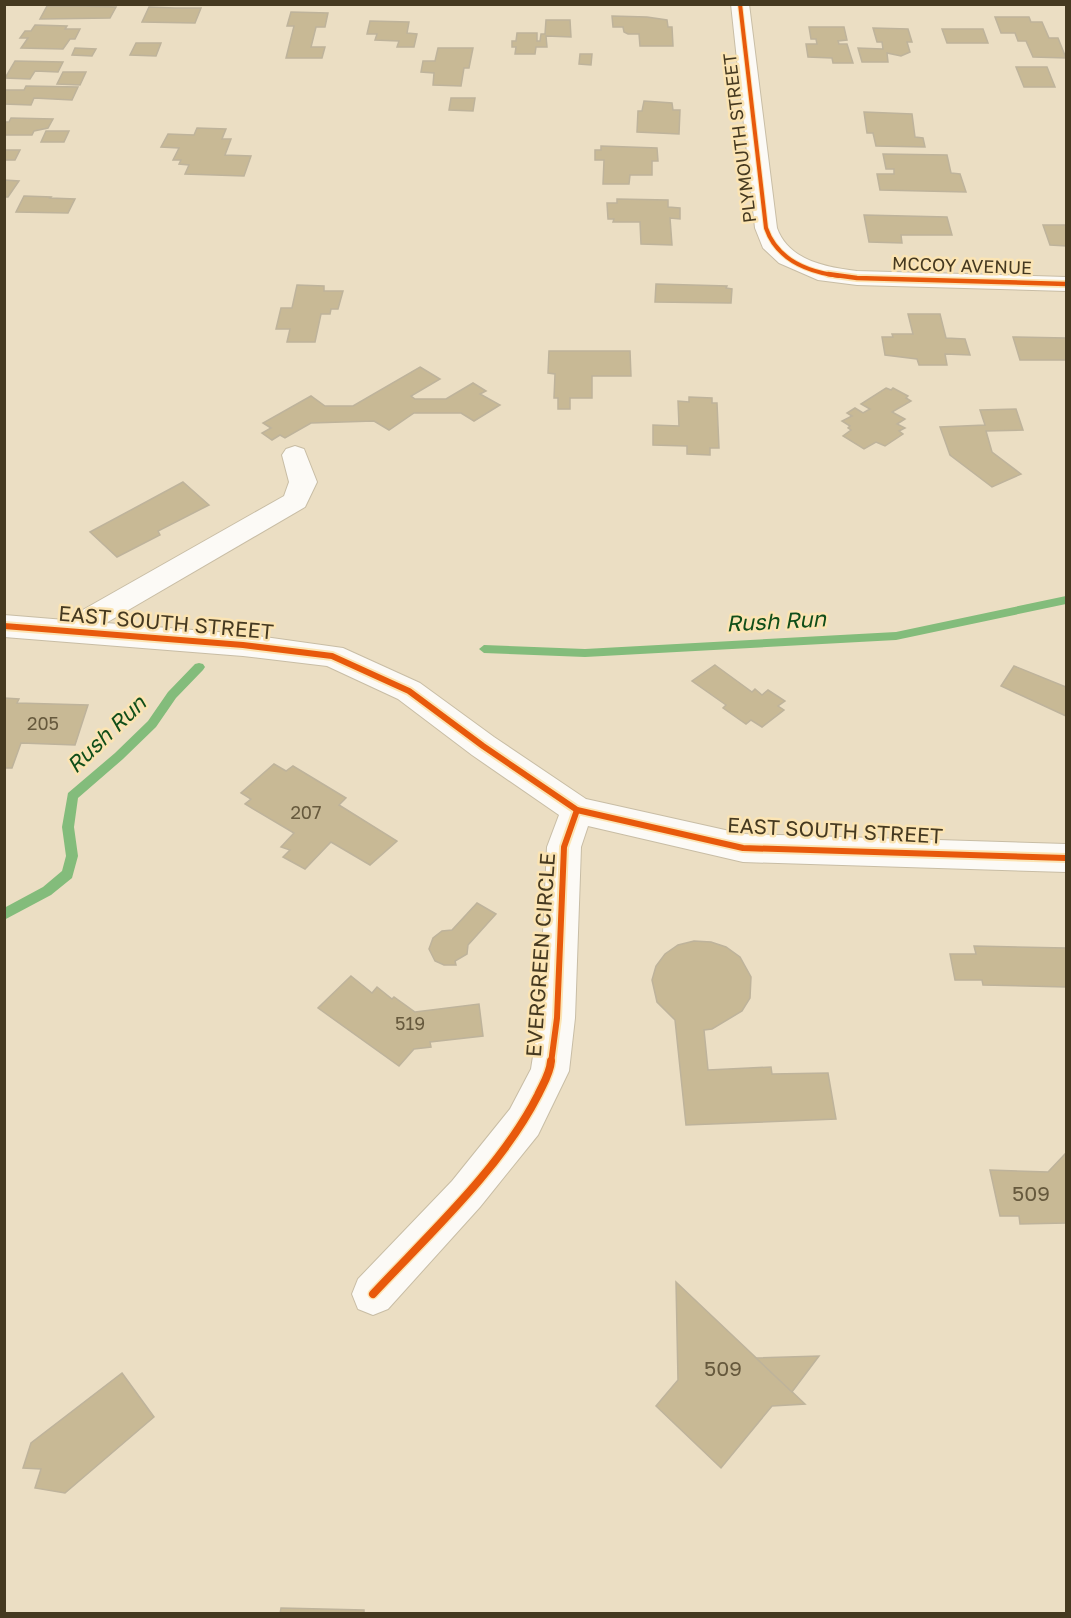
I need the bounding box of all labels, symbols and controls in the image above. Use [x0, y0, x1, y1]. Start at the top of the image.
street label: PLYMOUTH STREET [718, 52, 760, 224]
street label: MCCOY AVENUE [892, 252, 1032, 278]
street label: EAST SOUTH STREET [57, 600, 275, 644]
water label: Rush Run [725, 604, 828, 637]
water label: Rush Run [60, 688, 152, 778]
house number: 205 [27, 712, 59, 734]
house number: 207 [290, 801, 322, 823]
street label: EAST SOUTH STREET [726, 811, 944, 849]
street label: EVERGREEN CIRCLE [520, 852, 560, 1058]
house number: 519 [395, 1012, 425, 1034]
house number: 509 [1012, 1180, 1050, 1206]
house number: 509 [704, 1355, 742, 1381]

